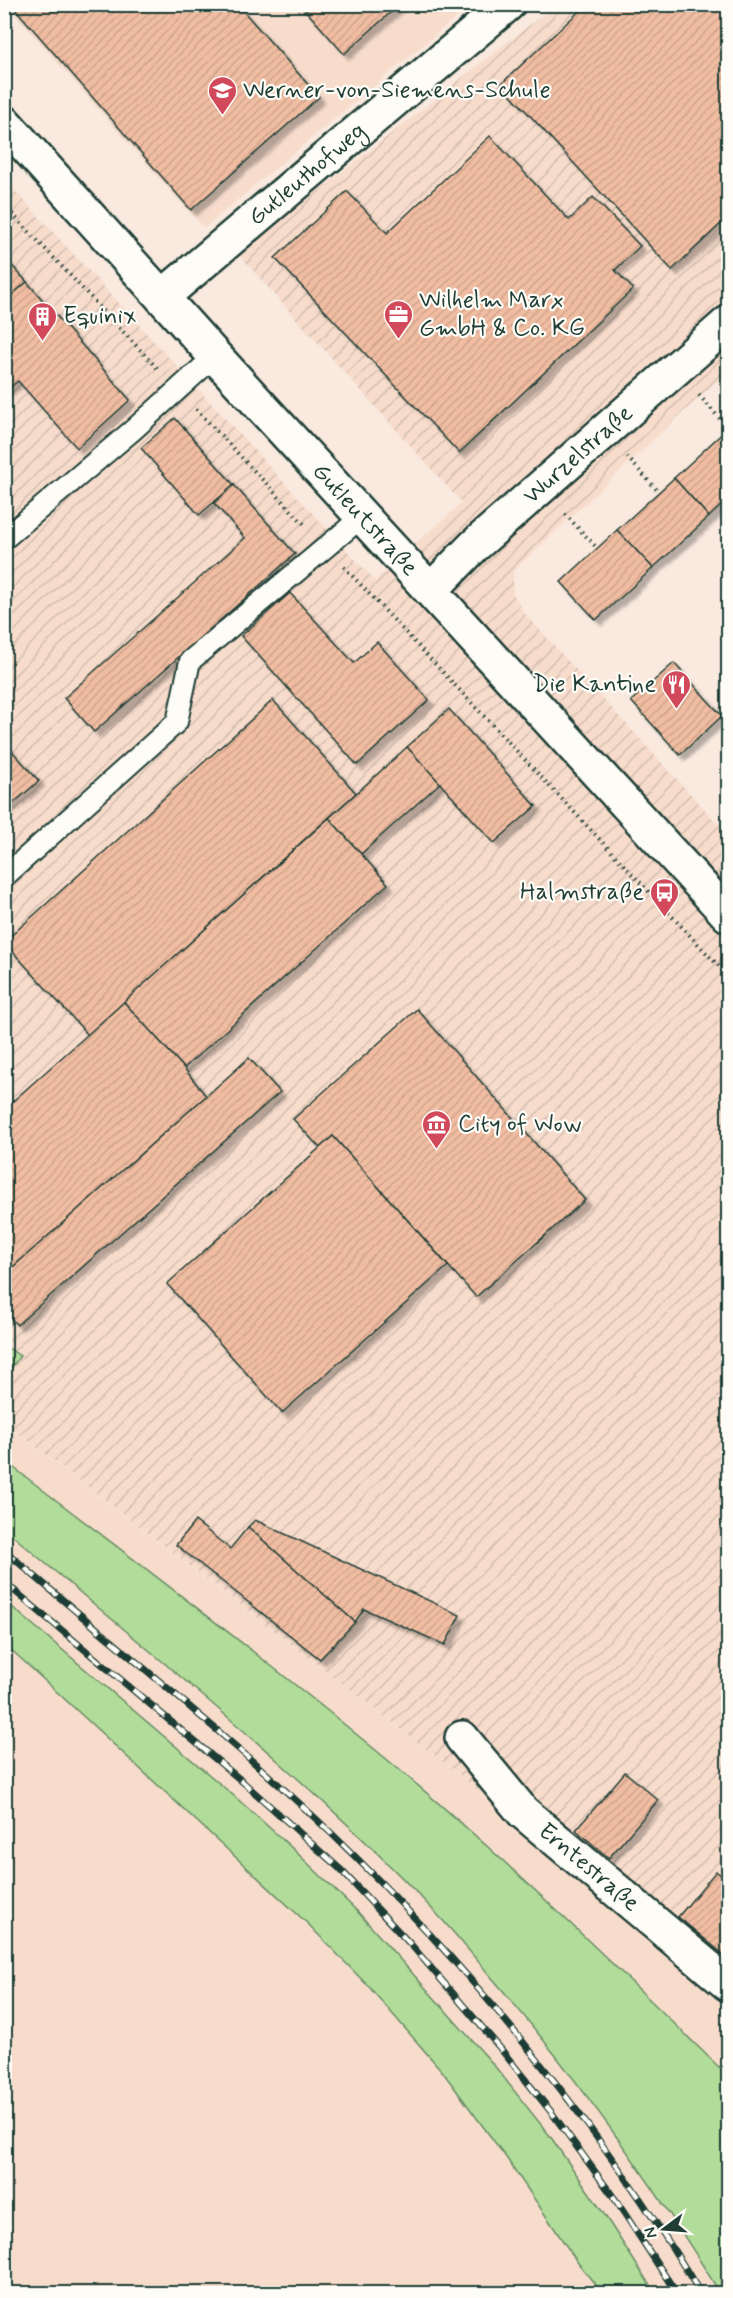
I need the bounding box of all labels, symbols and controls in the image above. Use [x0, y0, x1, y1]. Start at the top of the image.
school or university icon: Werner-von-Siemens-Schule [206, 74, 238, 116]
place label: Werner-von-Siemens-Schule [243, 75, 551, 106]
street label: Gutleuthofweg [242, 116, 374, 233]
place label: Wilhelm Marx GmbH & Co. KG [419, 285, 585, 344]
office icon: Wilhelm Marx GmbH & Co. KG [382, 298, 414, 340]
building icon: Equinix [26, 300, 58, 342]
place label: Equinix [63, 301, 136, 332]
street label: Wurzelstraße [517, 398, 640, 511]
street label: Gutleutstraße [305, 456, 425, 583]
restaurant icon: Die Kantine [661, 668, 693, 710]
place label: Die Kantine [533, 669, 656, 700]
bus stop icon: Halmstraße [649, 876, 681, 918]
place label: Halmstraße [520, 877, 644, 908]
museum icon: City of Wow [421, 1108, 453, 1150]
place label: City of Wow [458, 1109, 582, 1140]
street label: Erntestraße [532, 1816, 646, 1919]
north arrow [634, 2199, 694, 2259]
text: N [639, 2225, 663, 2241]

